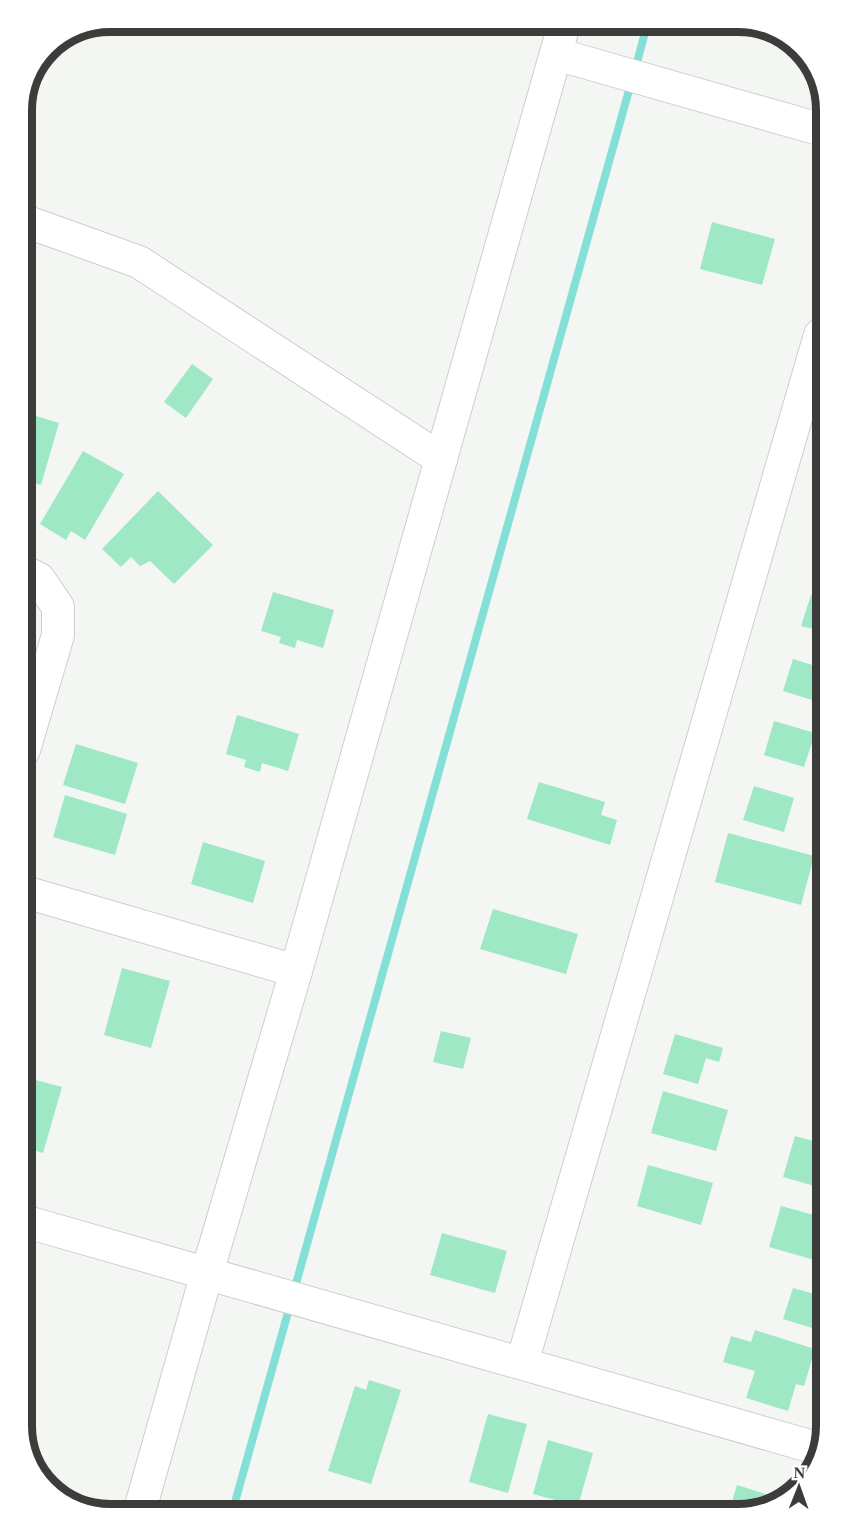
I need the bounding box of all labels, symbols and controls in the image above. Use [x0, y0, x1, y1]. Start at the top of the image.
north arrow [769, 1457, 829, 1517]
text: N [793, 1464, 806, 1481]

